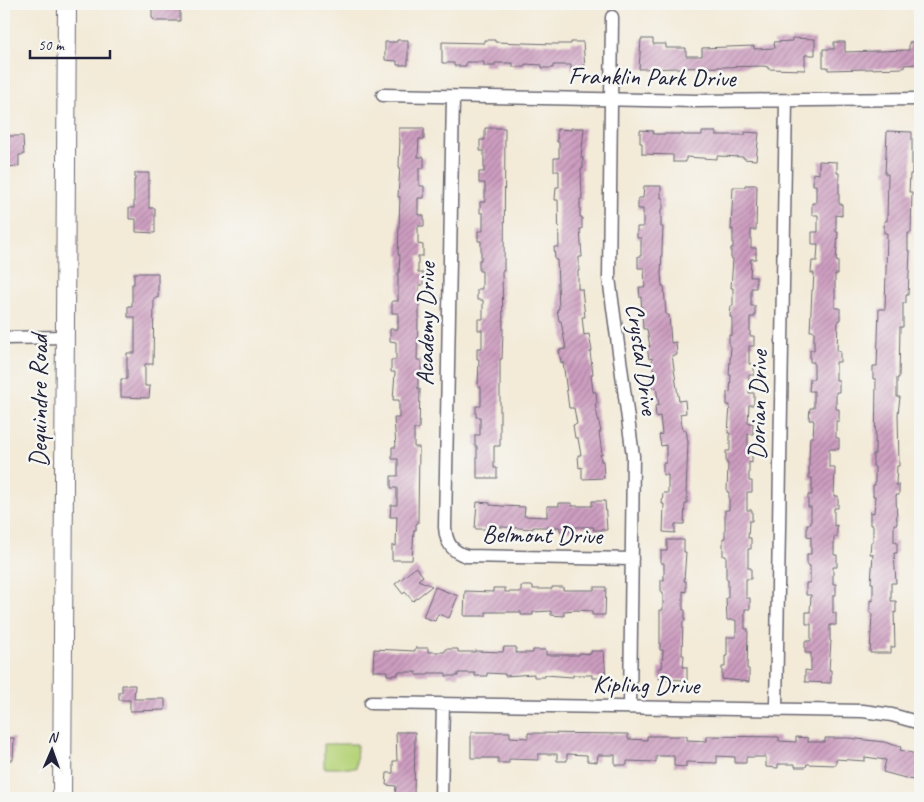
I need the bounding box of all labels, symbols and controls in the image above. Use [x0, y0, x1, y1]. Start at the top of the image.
scale bar [30, 28, 110, 60]
text: 50 m [38, 36, 65, 55]
street label: Franklin Park Drive [568, 60, 738, 94]
street label: Academy Drive [409, 260, 443, 386]
street label: Crystal Drive [618, 301, 666, 418]
street label: Dequindre Road [23, 331, 55, 467]
street label: Dorian Drive [741, 348, 775, 460]
street label: Belmont Drive [482, 518, 604, 552]
street label: Kipling Drive [593, 668, 701, 702]
north arrow [28, 724, 78, 774]
text: N [48, 729, 59, 746]

